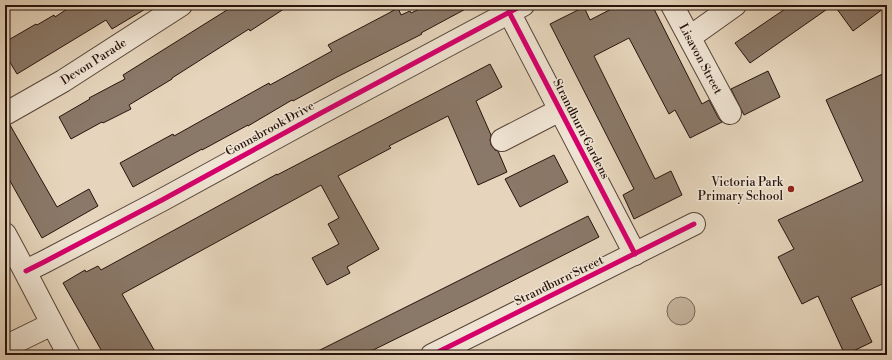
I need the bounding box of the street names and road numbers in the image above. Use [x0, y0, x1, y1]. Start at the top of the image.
street label: Lisavon Street [676, 21, 726, 97]
street label: Devon Parade [58, 35, 129, 88]
street label: Strandburn Gardens [549, 76, 613, 182]
street label: Connsbrook Drive [223, 98, 317, 160]
street label: Strandburn Street [512, 253, 607, 309]

